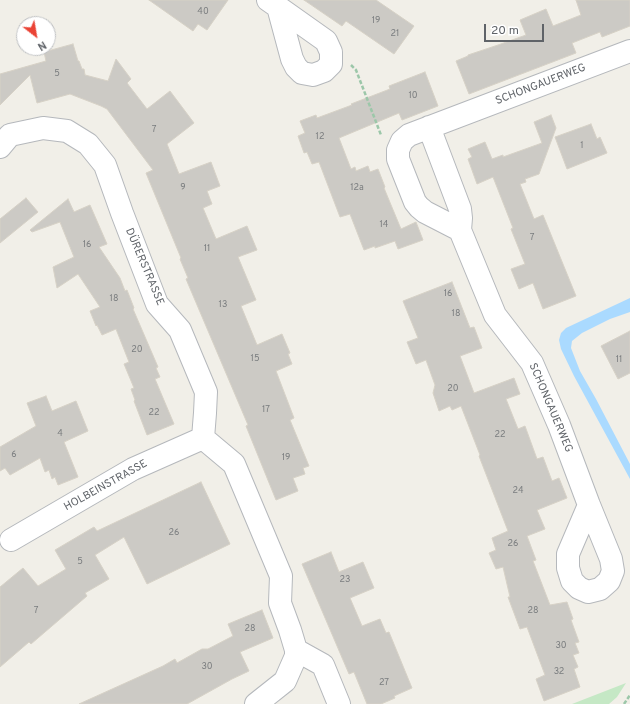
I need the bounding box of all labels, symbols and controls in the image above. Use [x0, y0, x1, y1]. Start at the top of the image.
house number: 40 [197, 7, 209, 17]
north arrow [16, 16, 56, 56]
house number: 19 [372, 16, 380, 26]
scale bar [486, 16, 546, 42]
text: 20 m [491, 23, 519, 39]
house number: 21 [391, 29, 399, 39]
text: N [35, 37, 49, 53]
street label: SCHONGAUERWEG [494, 62, 588, 108]
house number: 5 [54, 69, 60, 79]
house number: 10 [408, 91, 418, 101]
house number: 7 [152, 125, 156, 135]
house number: 12 [316, 132, 324, 142]
house number: 1 [580, 141, 584, 151]
house number: 9 [180, 183, 186, 193]
house number: 12a [350, 183, 364, 193]
house number: 14 [380, 220, 388, 230]
street label: DÜRERSTRASSE [122, 226, 166, 308]
house number: 7 [530, 233, 534, 243]
house number: 16 [83, 240, 91, 250]
house number: 11 [204, 244, 210, 254]
house number: 16 [444, 289, 452, 299]
house number: 18 [110, 294, 118, 304]
house number: 13 [219, 300, 227, 310]
house number: 18 [452, 309, 460, 319]
house number: 20 [131, 345, 143, 355]
house number: 15 [251, 354, 259, 364]
house number: 11 [616, 355, 622, 365]
street label: SCHONGAUERWEG [525, 361, 575, 455]
house number: 20 [447, 384, 459, 394]
house number: 17 [262, 405, 270, 415]
house number: 22 [148, 408, 160, 418]
house number: 4 [57, 429, 63, 439]
house number: 22 [494, 430, 506, 440]
house number: 6 [11, 450, 17, 460]
house number: 19 [282, 453, 290, 463]
street label: HOLBEINSTRASSE [62, 458, 150, 514]
house number: 24 [512, 486, 524, 496]
house number: 26 [169, 528, 179, 538]
house number: 26 [508, 539, 518, 549]
house number: 5 [77, 557, 83, 567]
house number: 23 [340, 575, 350, 585]
house number: 7 [34, 606, 38, 616]
house number: 28 [527, 606, 539, 616]
house number: 28 [244, 624, 256, 634]
house number: 30 [555, 641, 567, 651]
house number: 30 [201, 662, 213, 672]
house number: 32 [554, 667, 564, 677]
house number: 27 [379, 678, 389, 688]

